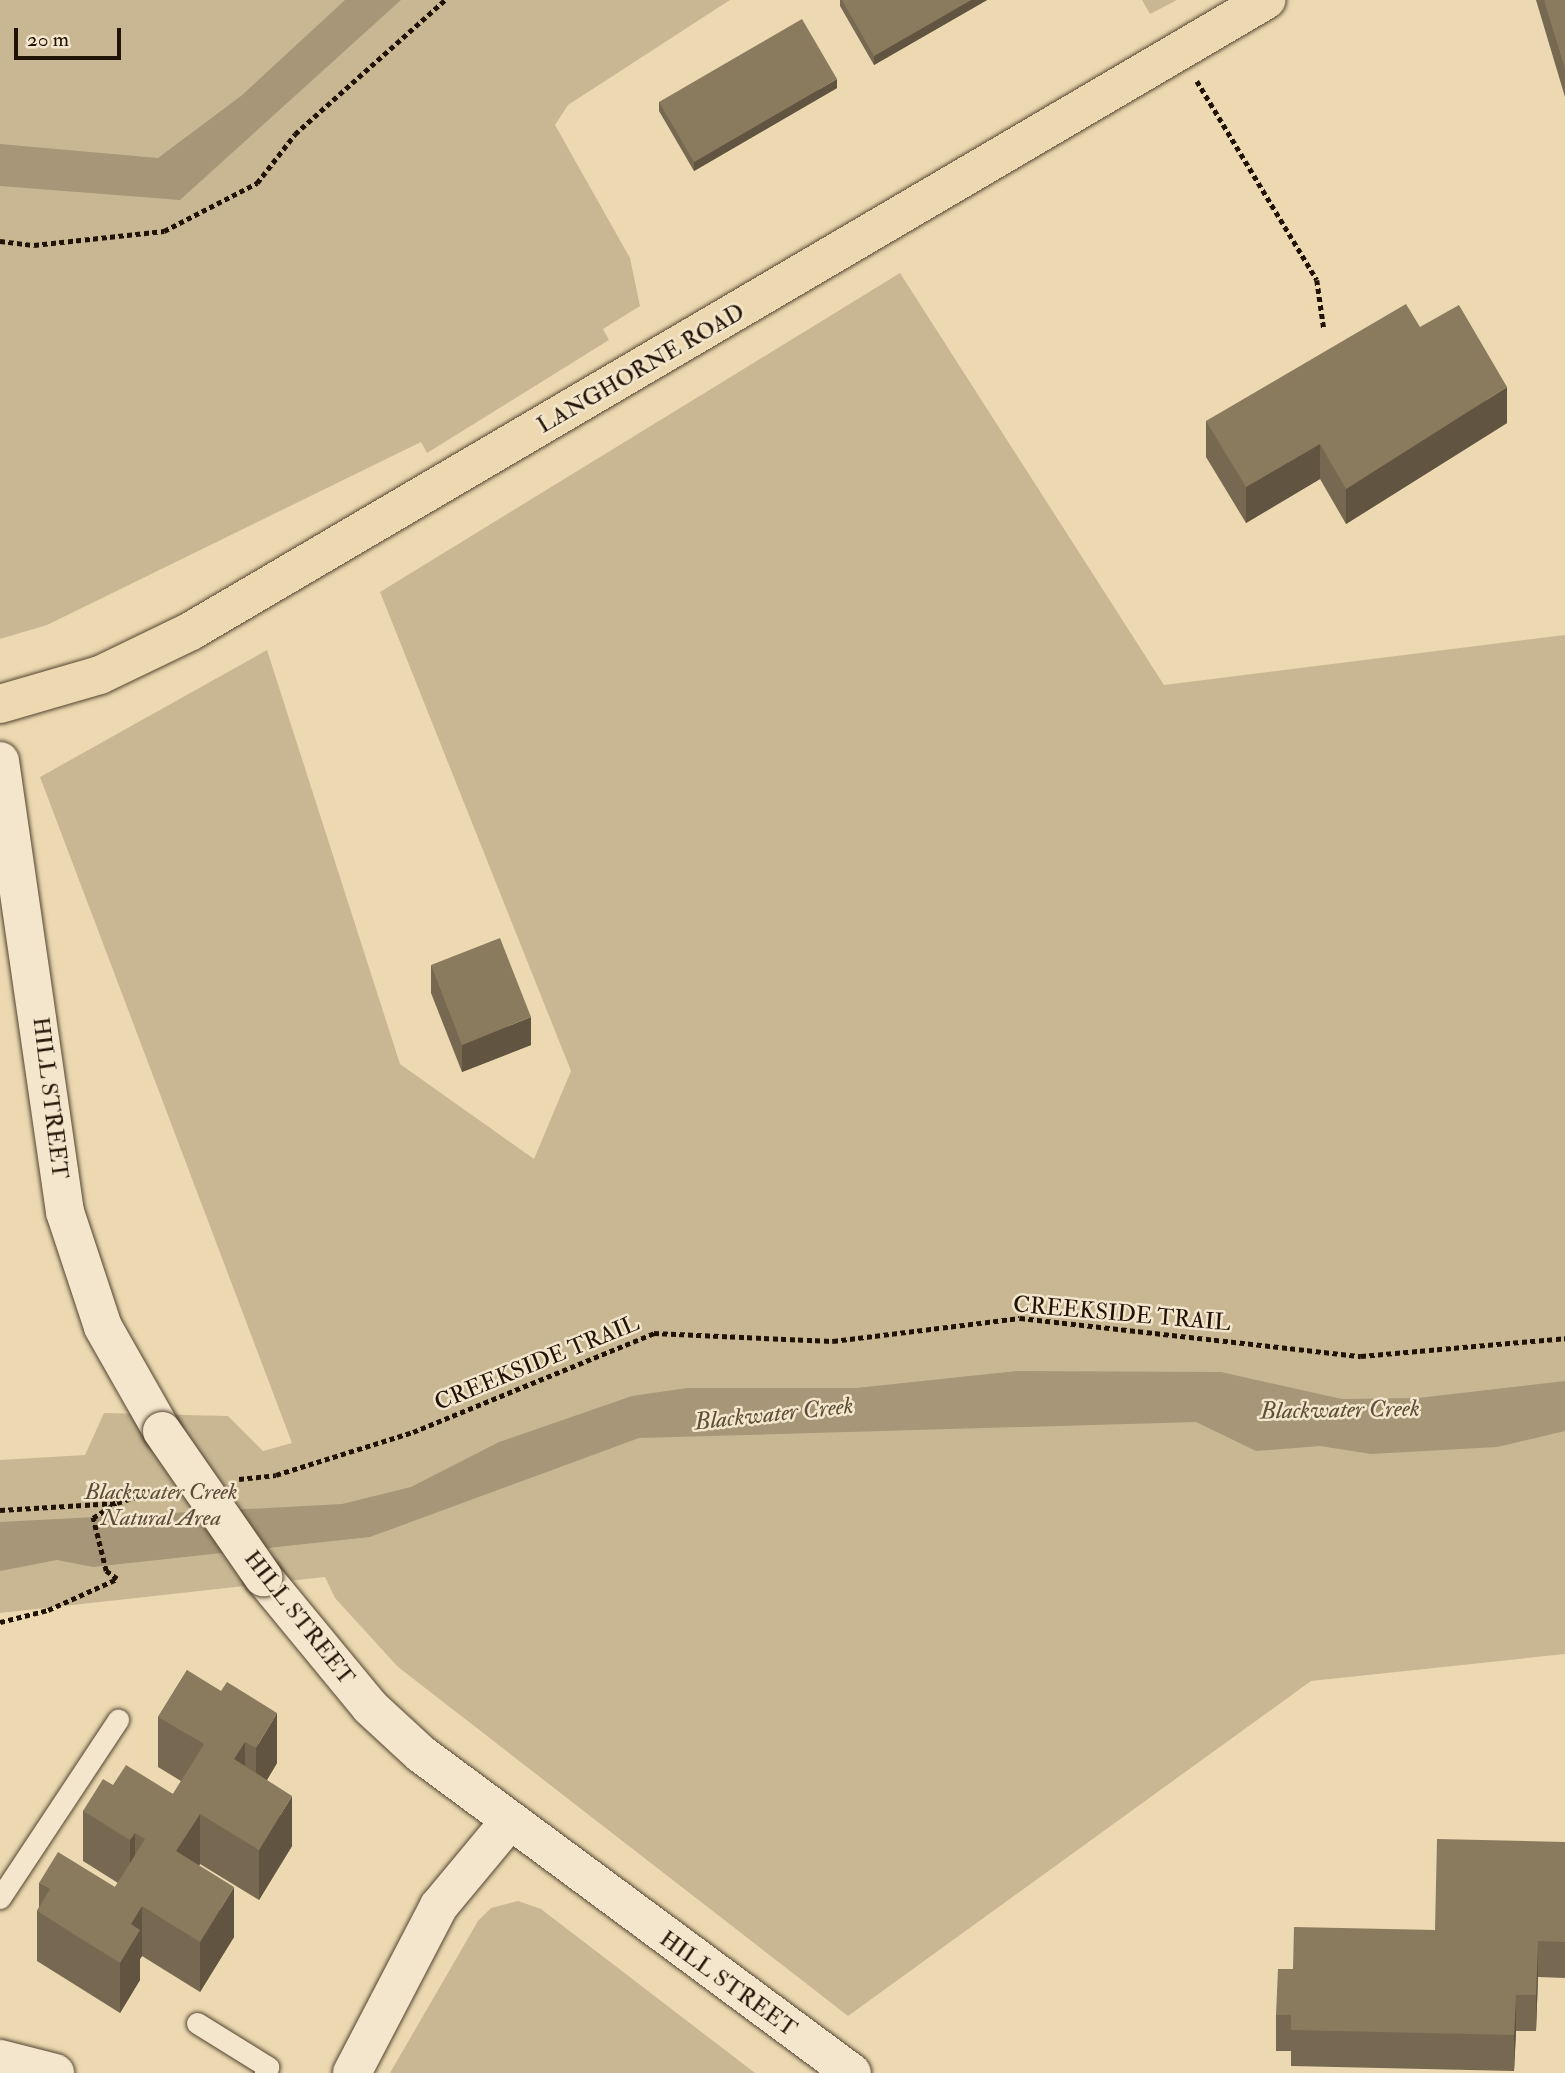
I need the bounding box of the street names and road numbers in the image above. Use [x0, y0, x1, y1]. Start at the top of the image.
street label: LANGHORNE ROAD [532, 298, 750, 440]
street label: HILL STREET [26, 1015, 74, 1181]
street label: CREEKSIDE TRAIL [1012, 1291, 1232, 1337]
street label: CREEKSIDE TRAIL [431, 1309, 643, 1417]
street label: HILL STREET [238, 1545, 360, 1691]
street label: HILL STREET [654, 1925, 802, 2043]

